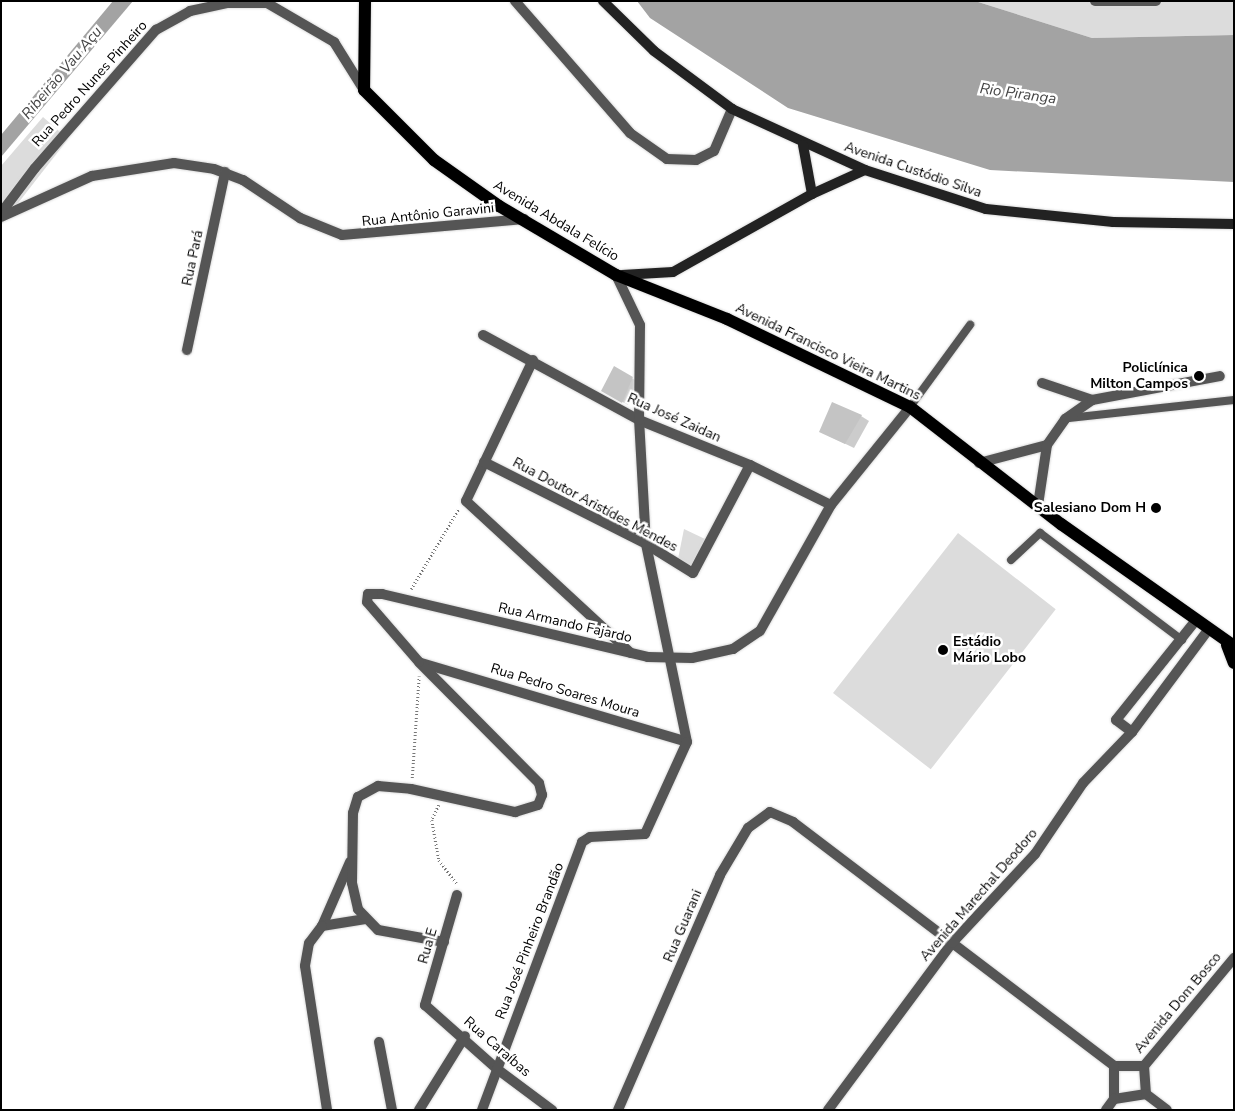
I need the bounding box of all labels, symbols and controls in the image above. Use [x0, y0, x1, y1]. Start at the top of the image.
street label: Rua Pedro Nunes Pinheiro [29, 17, 151, 151]
water label: Ribeirão Vau Açu [18, 23, 106, 123]
water label: Rio Piranga [979, 80, 1057, 108]
street label: Avenida Custódio Silva [842, 139, 984, 201]
street label: Avenida Abdala Felício [490, 177, 622, 265]
street label: Rua Antônio Garavini [361, 200, 495, 230]
street label: Rua Pará [179, 229, 207, 287]
street label: Avenida Francisco Vieira Martins [733, 300, 923, 404]
place label: Policlínica Milton Campos [1090, 360, 1188, 392]
marker: Policlínica Milton Campos [1192, 369, 1206, 383]
street label: Rua José Zaidan [625, 390, 723, 446]
street label: Rua Doutor Aristídes Mendes [510, 454, 680, 556]
place label: Salesiano Dom H [1034, 500, 1146, 516]
marker: Salesiano Dom H [1150, 502, 1162, 514]
street label: Rua Armando Fajardo [496, 599, 634, 647]
place label: Estádio Mário Lobo [953, 634, 1026, 666]
marker: Estádio Mário Lobo [937, 644, 949, 656]
street label: Rua Pedro Soares Moura [488, 660, 642, 722]
street label: Avenida Marechal Deodoro [917, 825, 1041, 965]
street label: Rua José Pinheiro Brandão [492, 860, 568, 1022]
street label: Rua Guarani [660, 887, 706, 965]
street label: Rua E [415, 926, 441, 966]
street label: Avenida Dom Bosco [1131, 949, 1225, 1057]
street label: Rua Caraíbas [460, 1013, 534, 1081]

